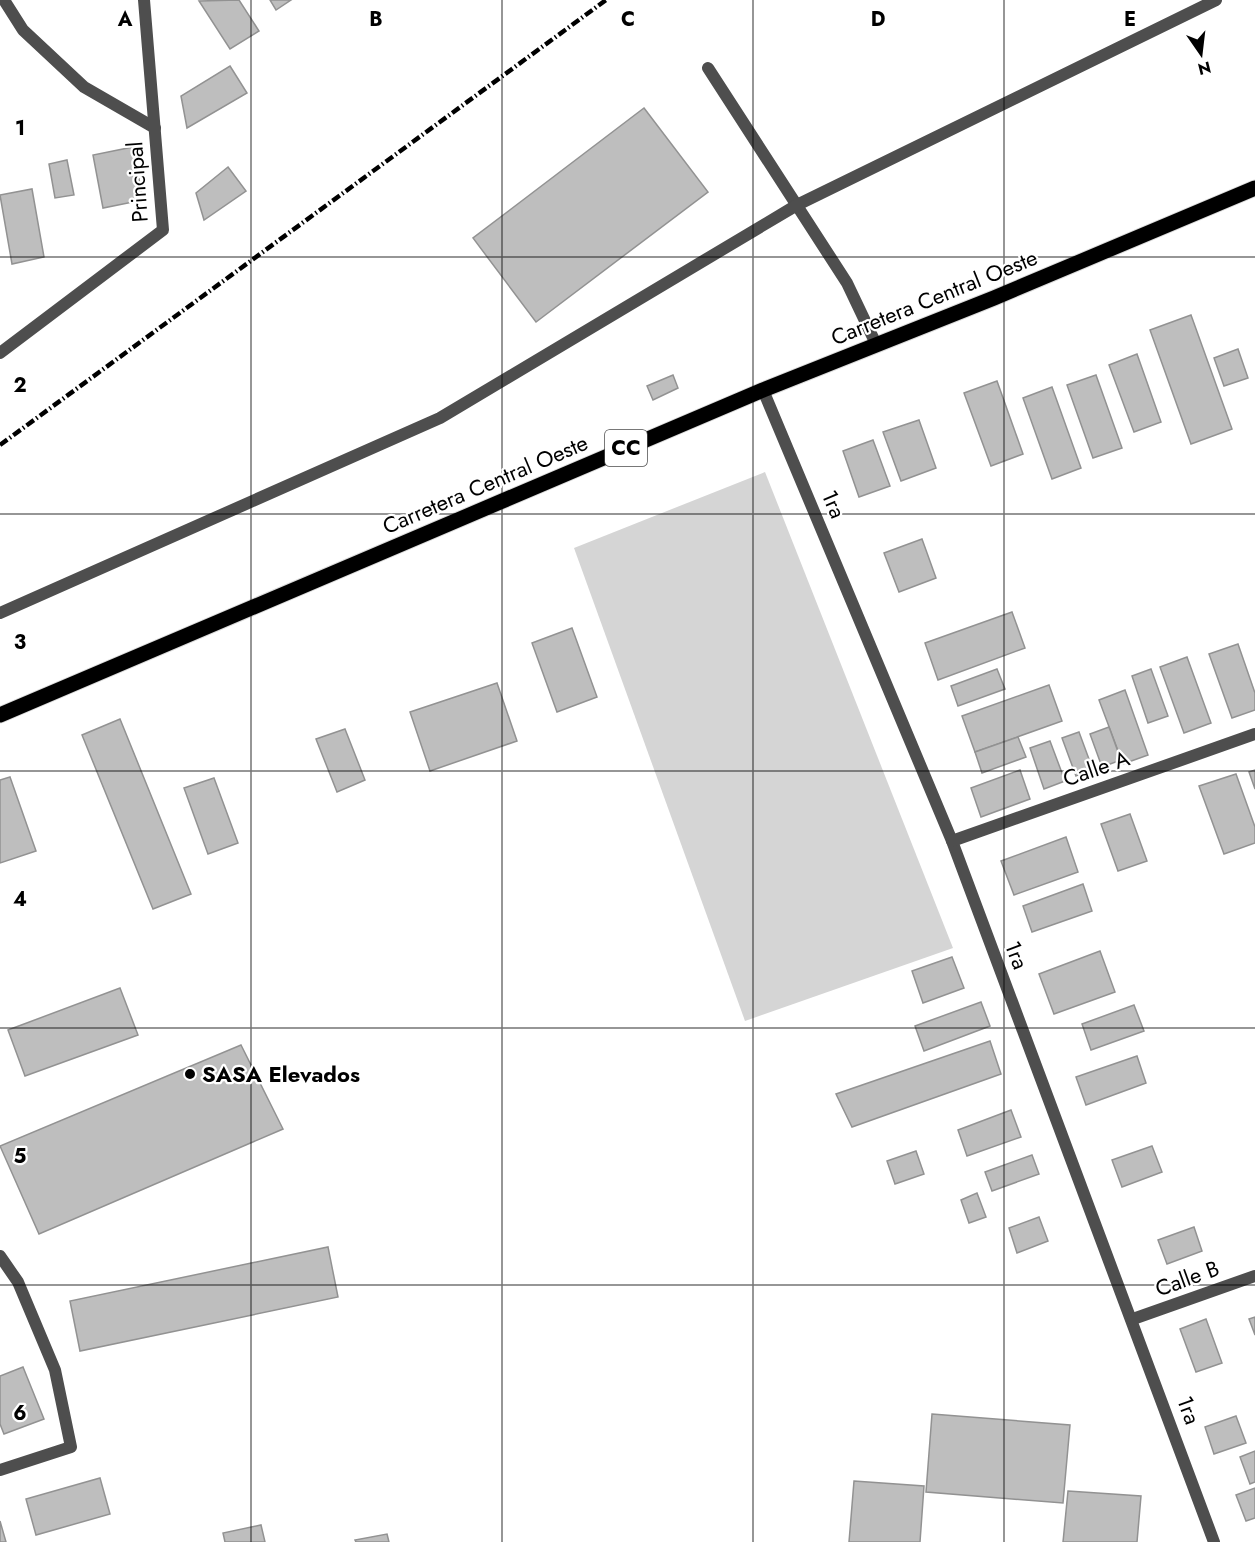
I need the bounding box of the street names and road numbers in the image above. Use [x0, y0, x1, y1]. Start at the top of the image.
street label: Principal [118, 141, 156, 223]
street label: Carretera Central Oeste [826, 241, 1042, 353]
street label: Carretera Central Oeste [377, 426, 593, 542]
road number: CC [605, 430, 647, 466]
street label: 1ra [814, 485, 854, 523]
street label: Calle A [1059, 742, 1134, 794]
street label: 1ra [997, 936, 1037, 974]
street label: Calle B [1151, 1252, 1223, 1304]
street label: 1ra [1169, 1391, 1209, 1429]

